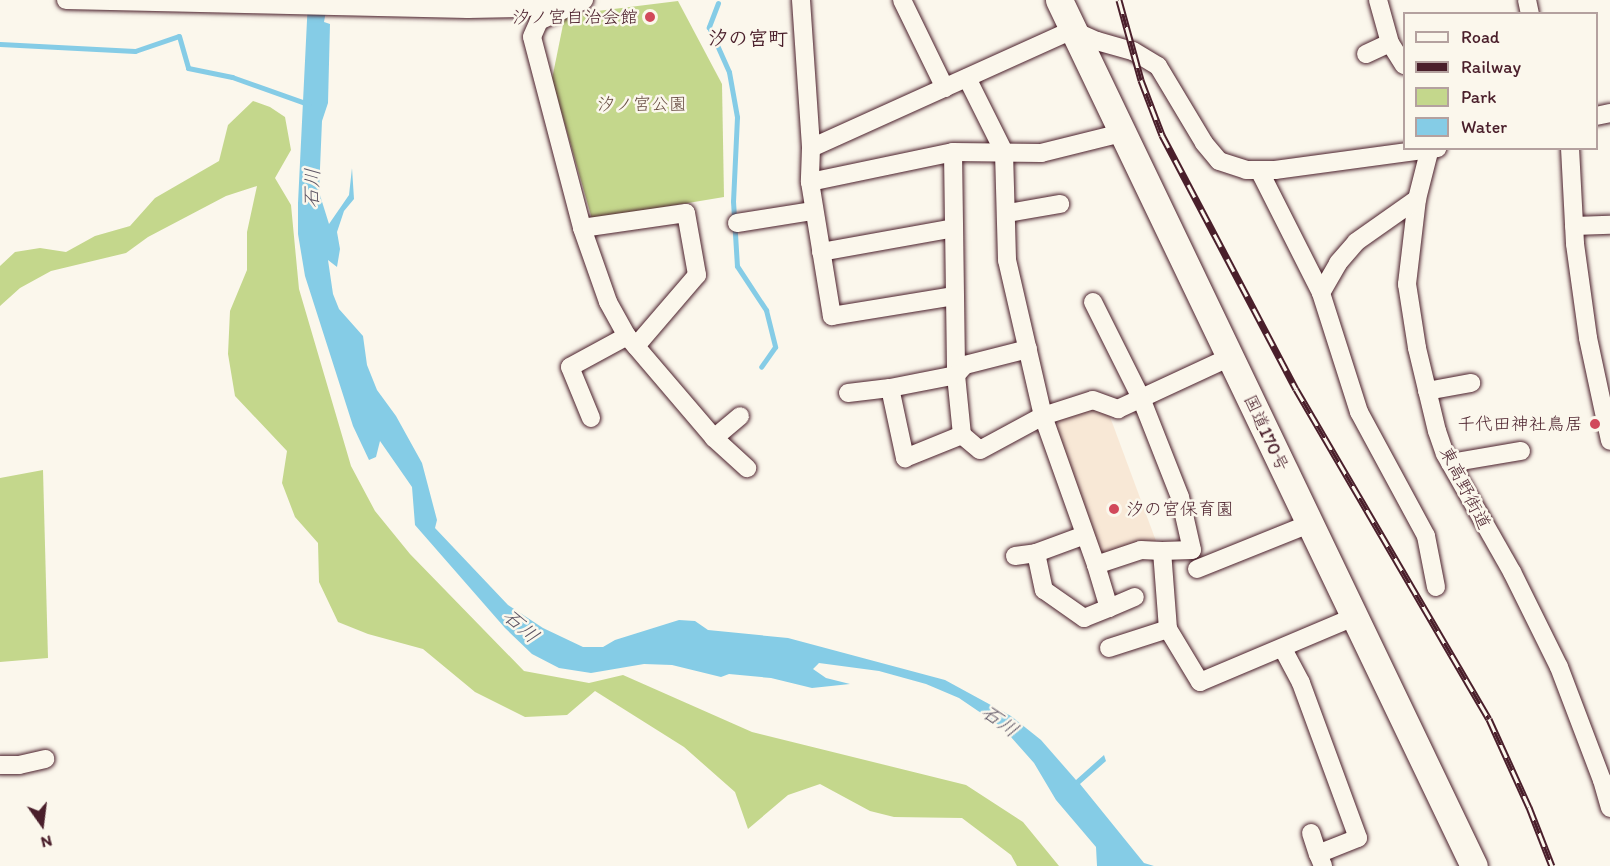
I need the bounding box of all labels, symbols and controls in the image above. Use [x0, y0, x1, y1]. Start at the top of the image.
place label: 汐ノ宮自治会館 [512, 6, 638, 28]
marker: 汐ノ宮自治会館 [643, 10, 657, 24]
legend [1403, 12, 1598, 150]
district label: 汐の宮町 [708, 26, 788, 50]
text: Road [1461, 26, 1500, 48]
text: Railway [1461, 56, 1521, 78]
text: Park [1461, 86, 1496, 108]
park label: 汐ノ宮公園 [597, 93, 687, 115]
text: Water [1461, 116, 1507, 138]
water label: 石川 [299, 168, 325, 208]
street label: 国道170号 [1239, 391, 1293, 475]
place label: 千代田神社鳥居 [1457, 413, 1583, 435]
marker: 千代田神社鳥居 [1588, 417, 1602, 431]
street label: 東高野街道 [1435, 443, 1495, 533]
place label: 汐の宮保育園 [1126, 498, 1234, 520]
marker: 汐の宮保育園 [1107, 502, 1121, 516]
water label: 石川 [498, 604, 544, 648]
water label: 石川 [977, 700, 1023, 742]
north arrow [12, 794, 72, 854]
text: N [39, 831, 54, 852]

